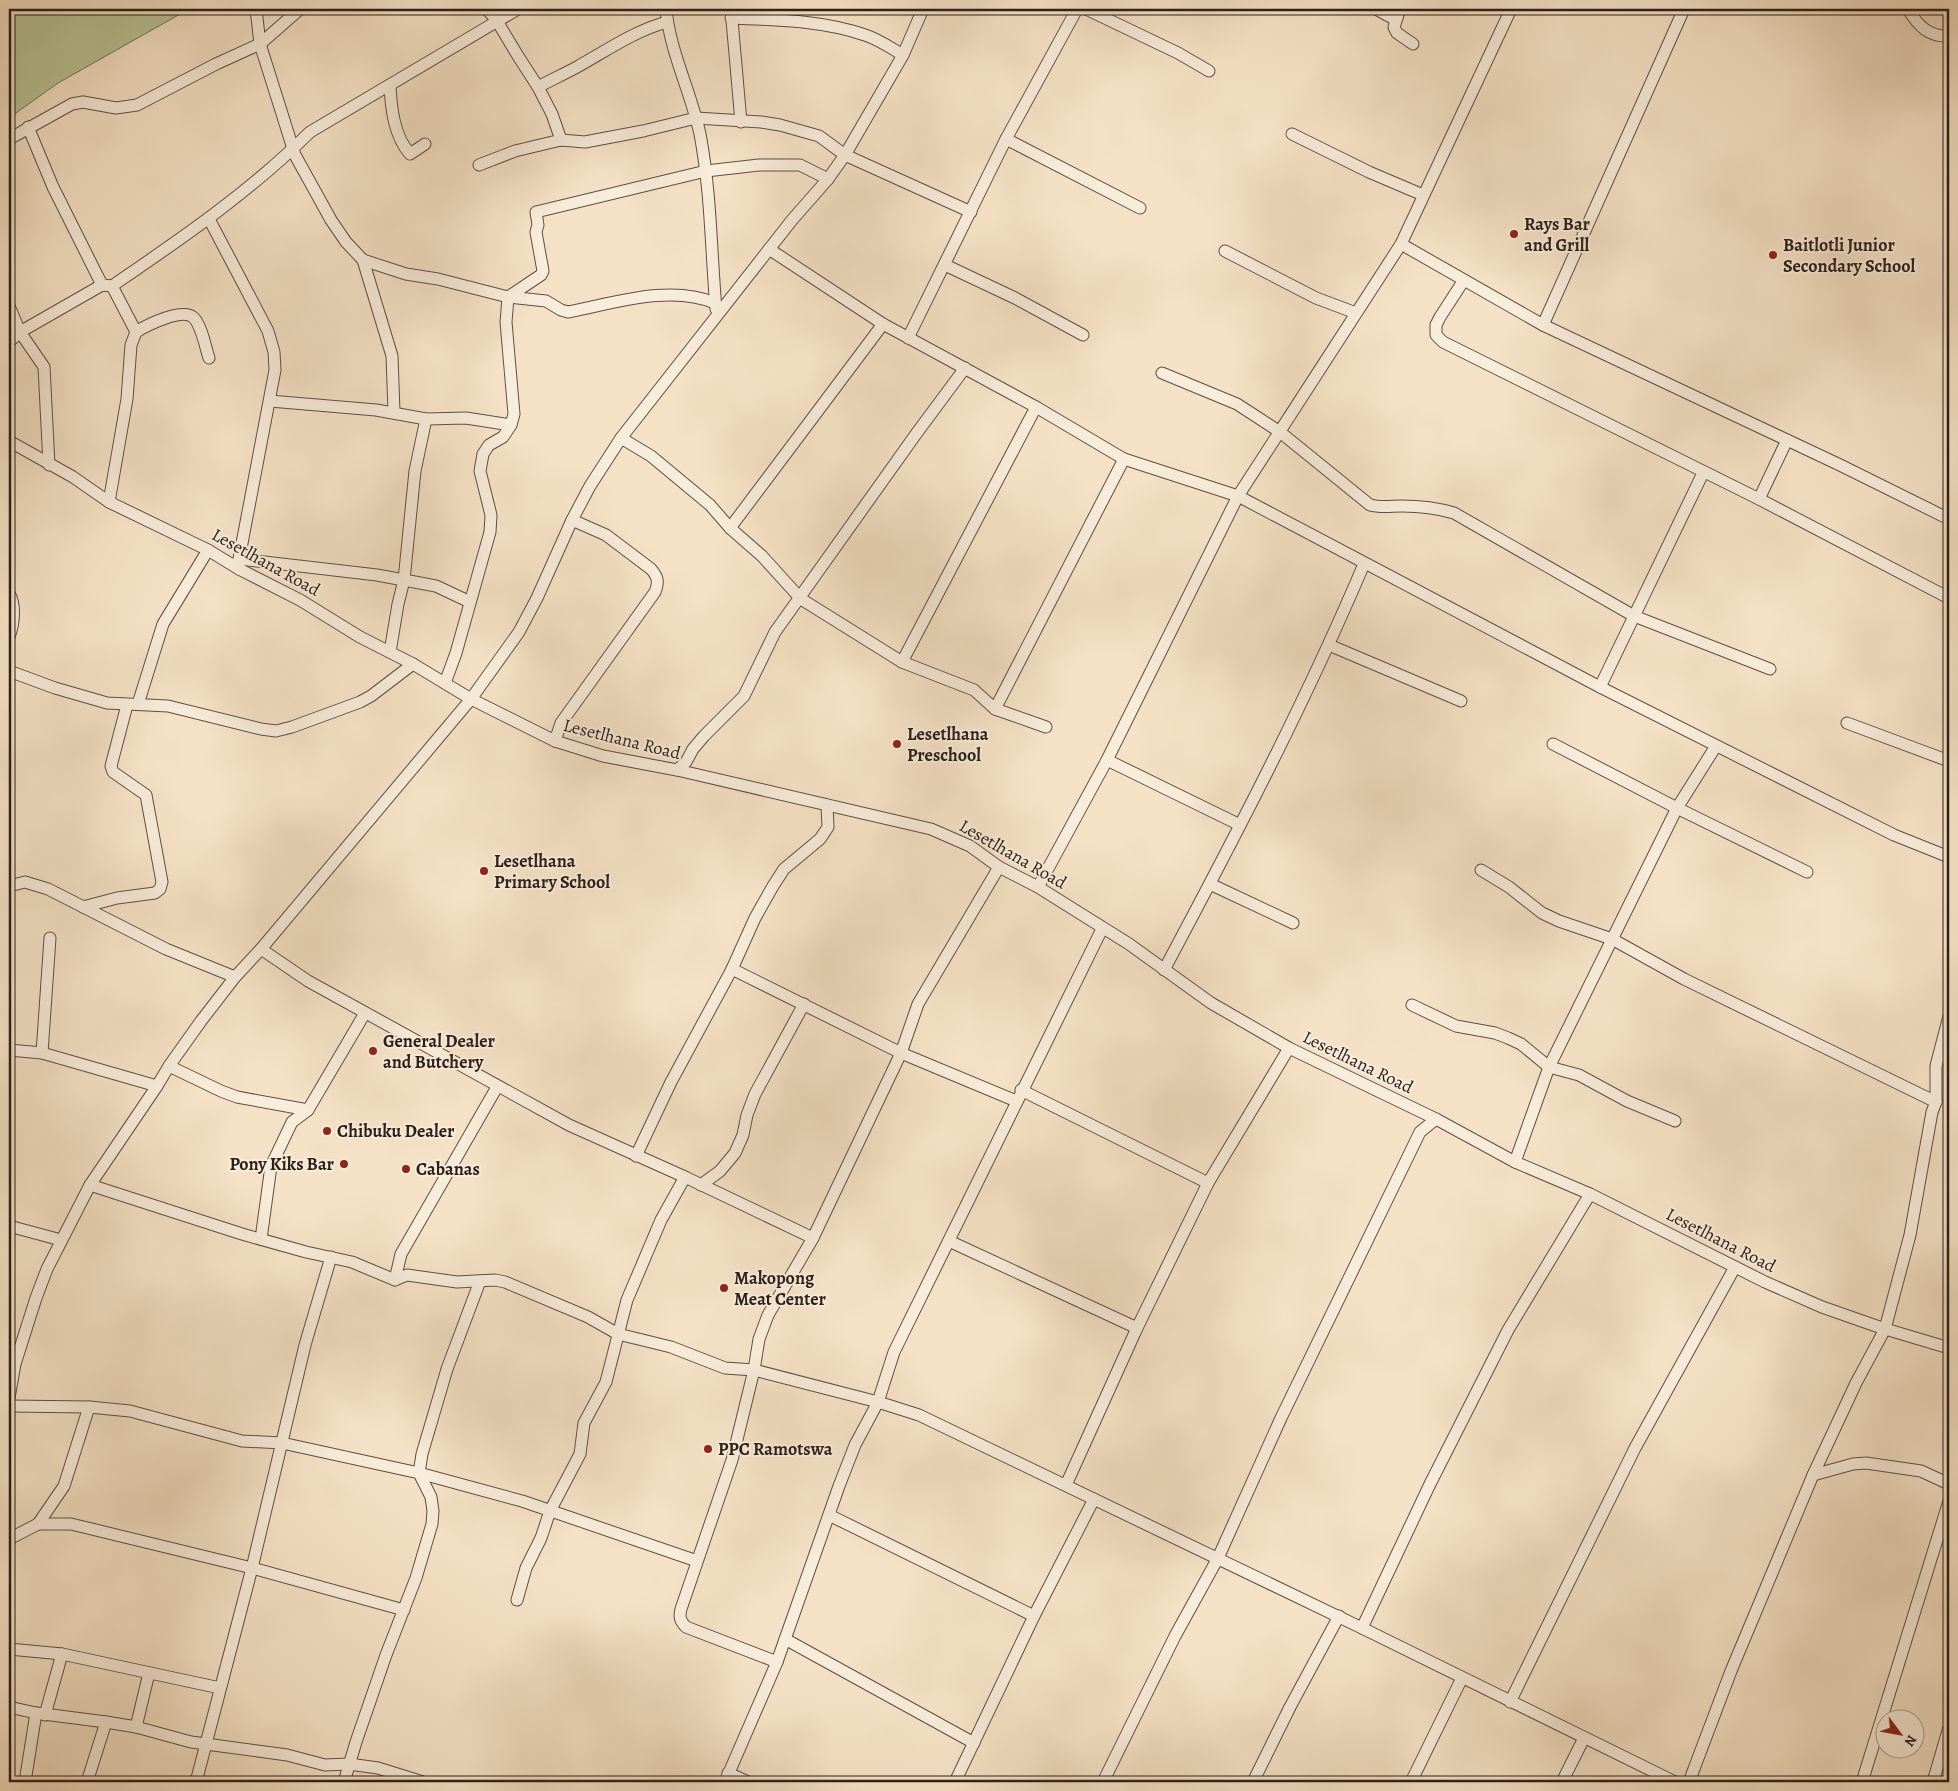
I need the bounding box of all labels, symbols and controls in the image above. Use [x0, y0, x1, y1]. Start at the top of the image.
place label: Rays Bar and Grill [1524, 212, 1591, 257]
marker: Rays Bar and Grill [1508, 228, 1520, 240]
place label: Baitlotli Junior Secondary School [1783, 233, 1916, 278]
marker: Baitlotli Junior Secondary School [1767, 249, 1779, 261]
street label: Lesetlhana Road [208, 522, 325, 602]
street label: Lesetlhana Road [561, 713, 683, 765]
place label: Lesetlhana Preschool [907, 722, 989, 767]
marker: Lesetlhana Preschool [891, 738, 903, 750]
street label: Lesetlhana Road [955, 814, 1071, 895]
place label: Lesetlhana Primary School [494, 849, 610, 894]
marker: Lesetlhana Primary School [478, 865, 490, 877]
street label: Lesetlhana Road [1299, 1025, 1418, 1099]
place label: General Dealer and Butchery [383, 1029, 495, 1074]
marker: General Dealer and Butchery [367, 1045, 379, 1057]
place label: Chibuku Dealer [337, 1119, 455, 1143]
marker: Chibuku Dealer [321, 1125, 333, 1137]
place label: Pony Kiks Bar [229, 1152, 335, 1176]
place label: Cabanas [416, 1157, 480, 1181]
marker: Pony Kiks Bar [338, 1158, 350, 1170]
marker: Cabanas [400, 1163, 412, 1175]
street label: Lesetlhana Road [1662, 1202, 1780, 1278]
place label: Makopong Meat Center [734, 1266, 827, 1311]
marker: Makopong Meat Center [718, 1282, 730, 1294]
place label: PPC Ramotswa [718, 1437, 833, 1461]
marker: PPC Ramotswa [702, 1443, 714, 1455]
north arrow [1876, 1708, 1926, 1758]
text: N [1900, 1731, 1921, 1750]

